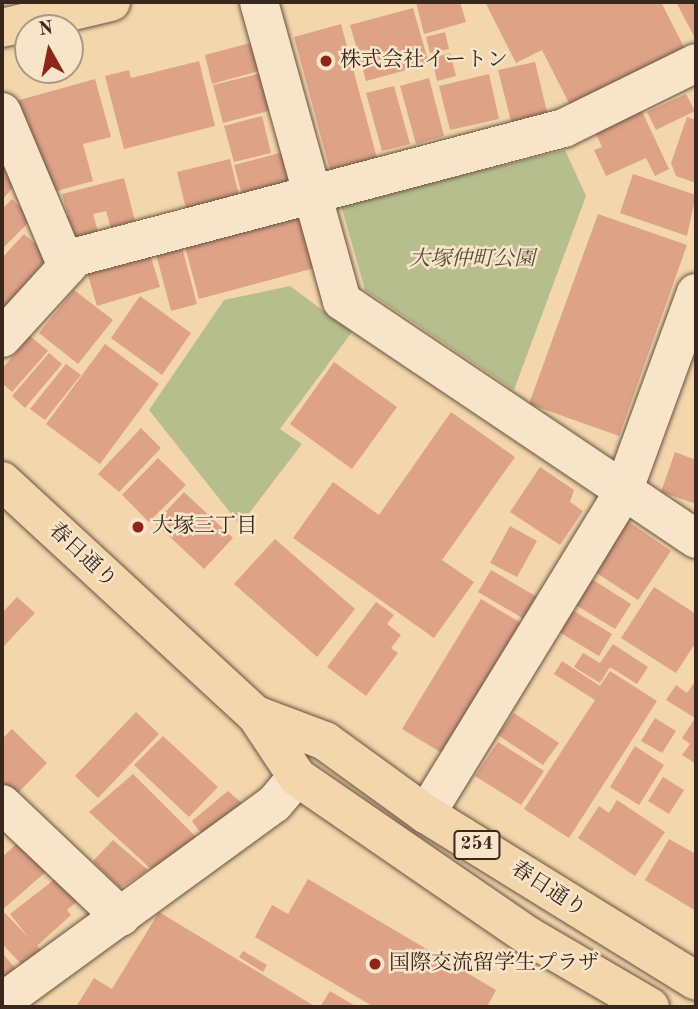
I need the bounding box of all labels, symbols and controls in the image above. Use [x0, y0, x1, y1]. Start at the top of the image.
north arrow [14, 14, 84, 84]
text: N [37, 19, 55, 40]
place label: 株式会社イートン [340, 48, 508, 74]
marker: 株式会社イートン [318, 53, 334, 69]
park label: 大塚仲町公園 [409, 247, 535, 273]
place label: 大塚三丁目 [152, 514, 257, 540]
street label: 春日通り [43, 518, 121, 594]
marker: 大塚三丁目 [130, 519, 146, 535]
road number: 254 [452, 830, 502, 860]
street label: 春日通り [506, 857, 590, 923]
place label: 国際交流留学生プラザ [389, 951, 599, 977]
marker: 国際交流留学生プラザ [367, 956, 383, 972]

